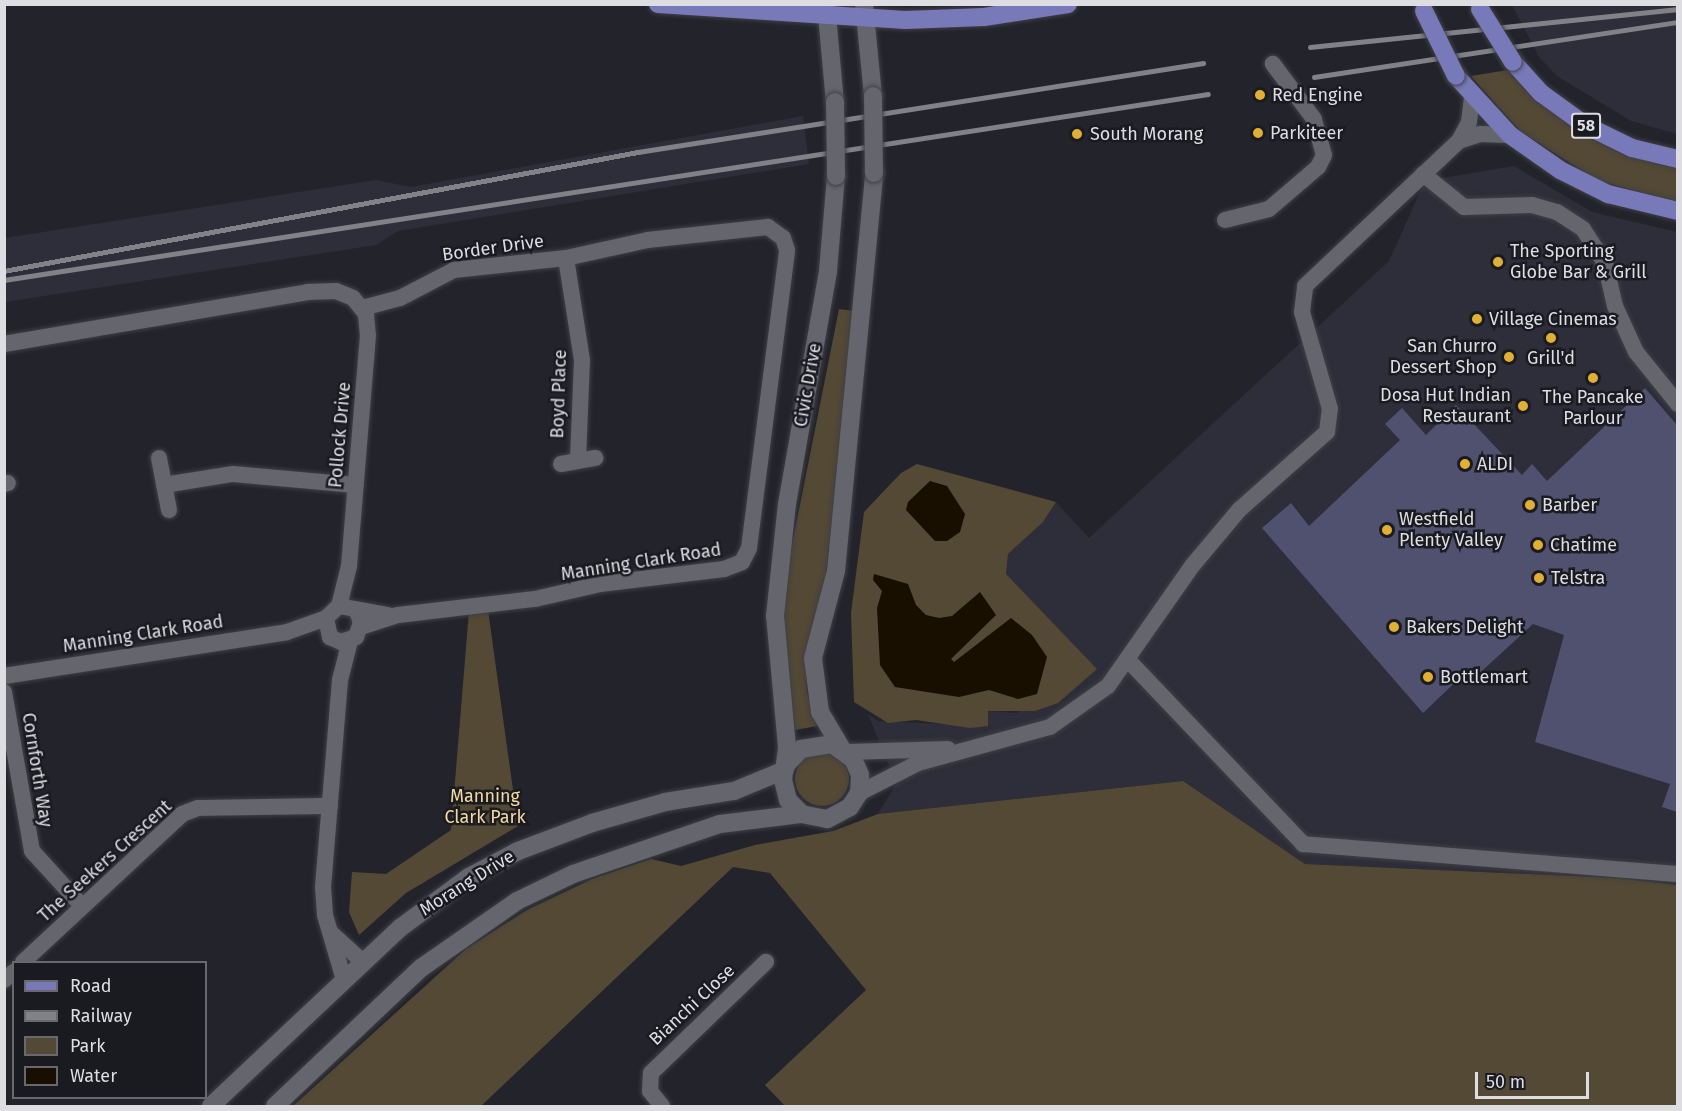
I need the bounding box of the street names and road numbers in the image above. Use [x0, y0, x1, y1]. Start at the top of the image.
road number: 58 [1571, 113, 1601, 139]
street label: Border Drive [441, 230, 545, 266]
street label: Civic Drive [790, 341, 826, 429]
street label: Boyd Place [547, 349, 571, 439]
street label: Pollock Drive [325, 381, 355, 489]
street label: Manning Clark Road [559, 539, 723, 585]
street label: Manning Clark Road [61, 611, 225, 657]
street label: Cornforth Way [17, 711, 57, 829]
street label: The Seekers Crescent [34, 795, 176, 927]
street label: Morang Drive [416, 845, 518, 921]
street label: Bianchi Close [645, 960, 739, 1050]

